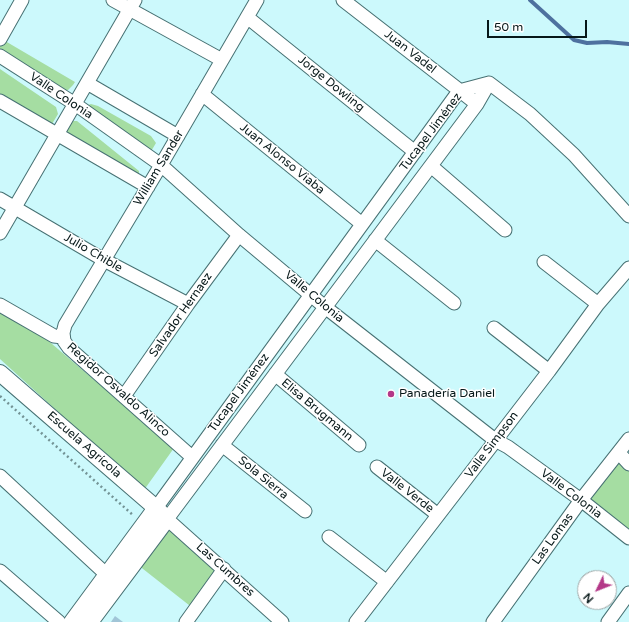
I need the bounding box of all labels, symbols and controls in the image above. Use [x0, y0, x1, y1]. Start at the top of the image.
scale bar [489, 12, 589, 38]
text: 50 m [494, 20, 523, 34]
street label: Juan Vadel [381, 27, 439, 77]
street label: Jorge Dowling [295, 53, 367, 115]
street label: Valle Colonia [27, 70, 95, 122]
street label: Tucapel Jiménez [397, 90, 465, 174]
street label: Juan Alonso Viaba [237, 120, 327, 198]
street label: William Sander [131, 128, 187, 208]
street label: Julio Chible [61, 230, 125, 276]
street label: Valle Colonia [281, 268, 347, 326]
street label: Salvador Hernaez [146, 270, 216, 360]
street label: Regidor Osvaldo Alinco [64, 340, 172, 440]
street label: Tucapel Jiménez [206, 351, 272, 435]
street label: Elisa Brugmann [278, 376, 356, 444]
place label: Panadería Daniel [399, 387, 495, 401]
marker: Panadería Daniel [386, 389, 396, 399]
street label: Escuela Agrícola [44, 409, 124, 481]
street label: Valle Simpson [462, 409, 522, 481]
street label: Sola Sierra [235, 453, 291, 503]
street label: Valle Verde [378, 466, 436, 516]
street label: Valle Colonia [537, 466, 605, 522]
street label: Las Lomas [529, 510, 577, 568]
street label: Las Cumbres [193, 540, 257, 600]
north arrow [577, 570, 617, 610]
text: N [581, 590, 596, 606]

